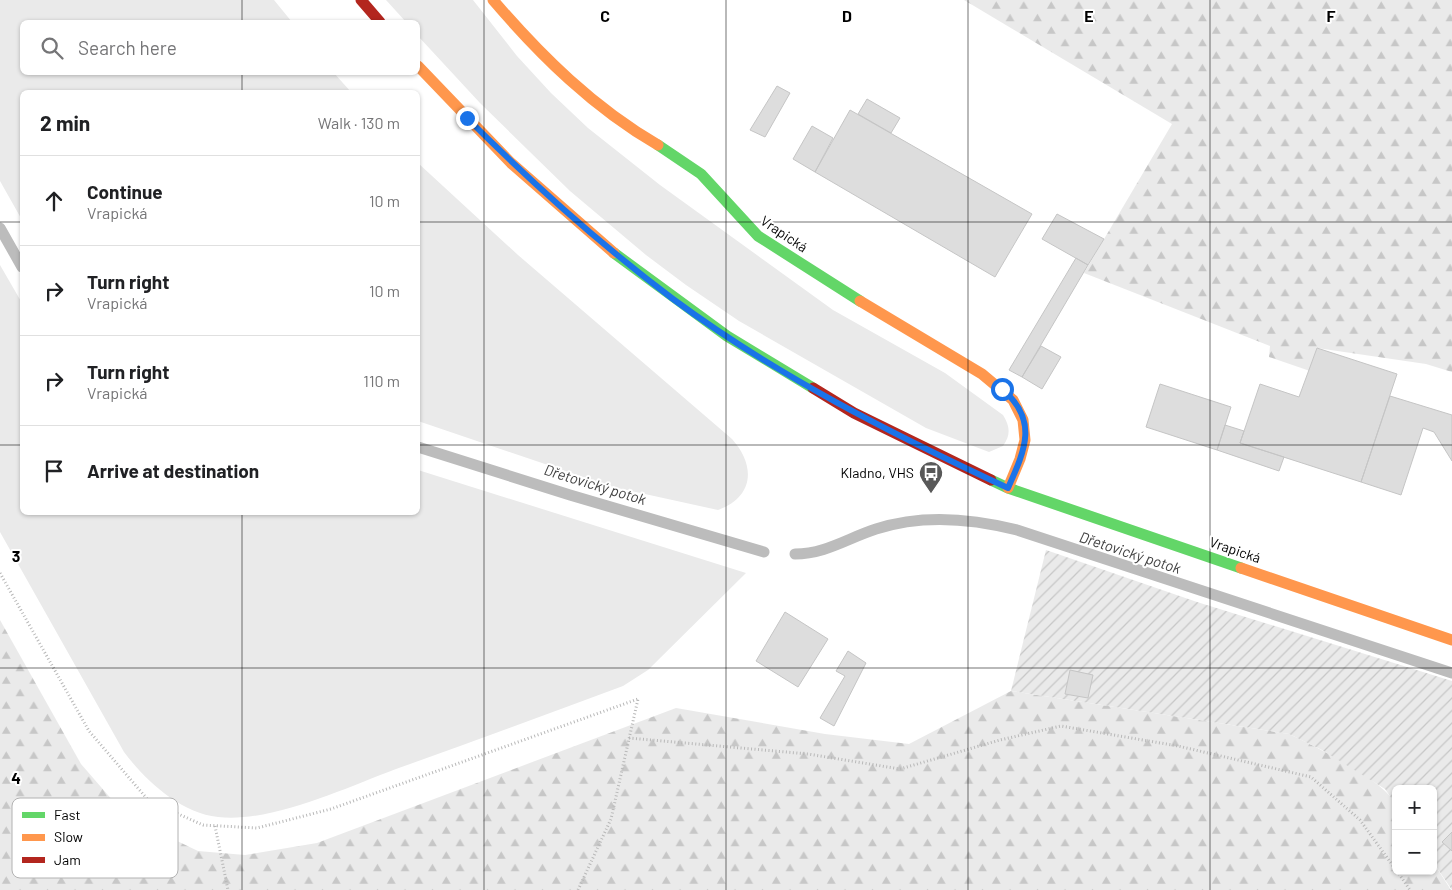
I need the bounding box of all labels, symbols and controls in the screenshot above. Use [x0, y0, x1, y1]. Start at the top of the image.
text: C [600, 6, 610, 25]
text: D [842, 6, 852, 25]
text: E [1084, 6, 1094, 25]
text: F [1327, 6, 1336, 25]
search box [20, 20, 420, 75]
icon: search [38, 34, 66, 62]
text: Search here [78, 36, 177, 59]
route end [456, 107, 479, 130]
text: 2 min [40, 110, 90, 135]
text: Walk · 130 m [318, 113, 400, 132]
text: Continue [87, 180, 163, 203]
icon: ahead [40, 187, 68, 215]
text: 10 m [369, 191, 400, 210]
text: Vrapická [87, 203, 148, 222]
street label: Vrapická [758, 212, 811, 255]
text: Turn right [87, 270, 169, 293]
icon: right [40, 277, 68, 305]
text: 10 m [369, 281, 400, 300]
text: Vrapická [87, 293, 148, 312]
text: Turn right [87, 360, 169, 383]
icon: right [40, 367, 68, 395]
text: 110 m [363, 371, 400, 390]
route start [991, 378, 1014, 401]
text: Vrapická [87, 383, 148, 402]
icon: arrive [40, 457, 68, 485]
text: Arrive at destination [87, 459, 259, 482]
water label: Dřetovický potok [542, 460, 649, 508]
bus stop icon: Kladno, VHS [918, 460, 944, 494]
place label: Kladno, VHS [840, 464, 914, 481]
water label: Dřetovický potok [1077, 527, 1184, 577]
street label: Vrapická [1207, 533, 1263, 566]
text: 3 [12, 546, 20, 565]
text: 4 [11, 768, 21, 787]
map controls [1392, 785, 1437, 875]
button: + [1392, 785, 1437, 830]
legend [12, 798, 178, 878]
text: Fast [54, 806, 80, 823]
text: Slow [54, 828, 83, 845]
button: − [1392, 830, 1437, 875]
text: Jam [54, 851, 81, 868]

